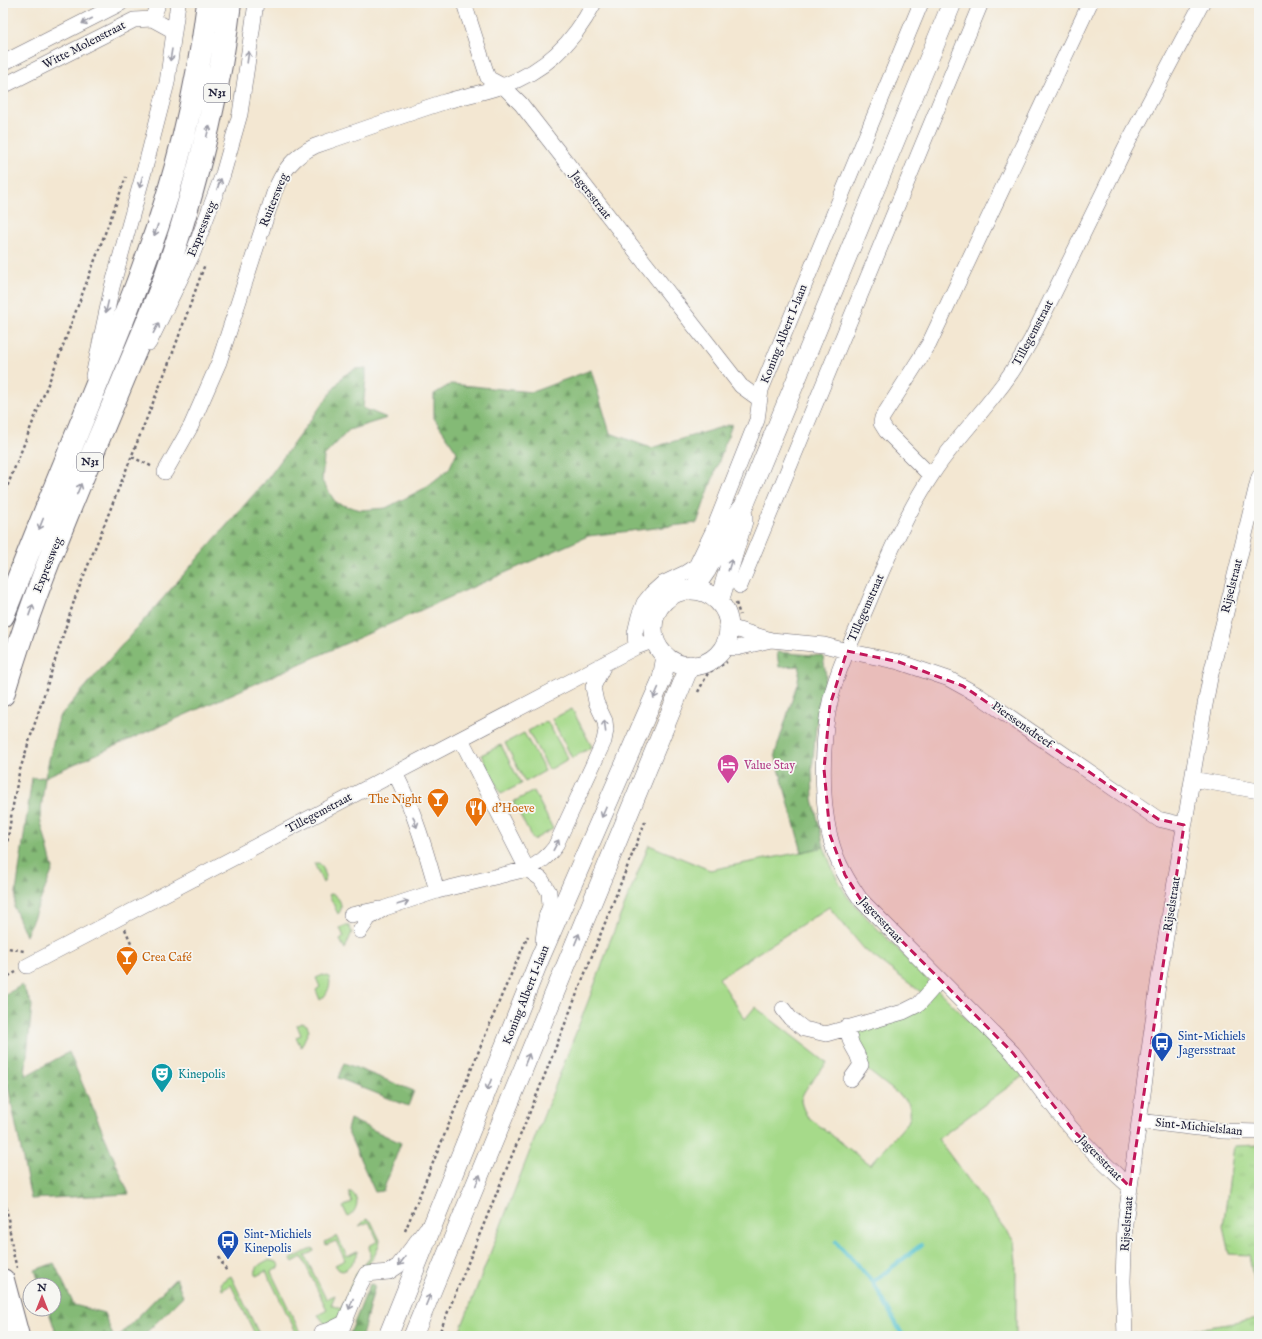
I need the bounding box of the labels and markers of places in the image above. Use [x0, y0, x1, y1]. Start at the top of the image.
hotel icon: Value Stay [715, 752, 741, 785]
place label: Value Stay [743, 758, 795, 773]
bar icon: The Night [425, 786, 451, 819]
place label: The Night [368, 792, 422, 807]
restaurant icon: d'Hoeve [463, 795, 489, 828]
place label: d'Hoeve [492, 801, 535, 816]
bar icon: Crea Café [114, 944, 140, 977]
place label: Crea Café [142, 950, 192, 965]
place label: Sint-Michiels Jagersstraat [1176, 1029, 1246, 1059]
bus stop icon: Sint-Michiels Jagersstraat [1149, 1030, 1175, 1063]
theatre icon: Kinepolis [149, 1061, 175, 1094]
place label: Kinepolis [178, 1067, 225, 1083]
place label: Sint-Michiels Kinepolis [244, 1227, 312, 1257]
bus stop icon: Sint-Michiels Kinepolis [215, 1228, 241, 1261]

